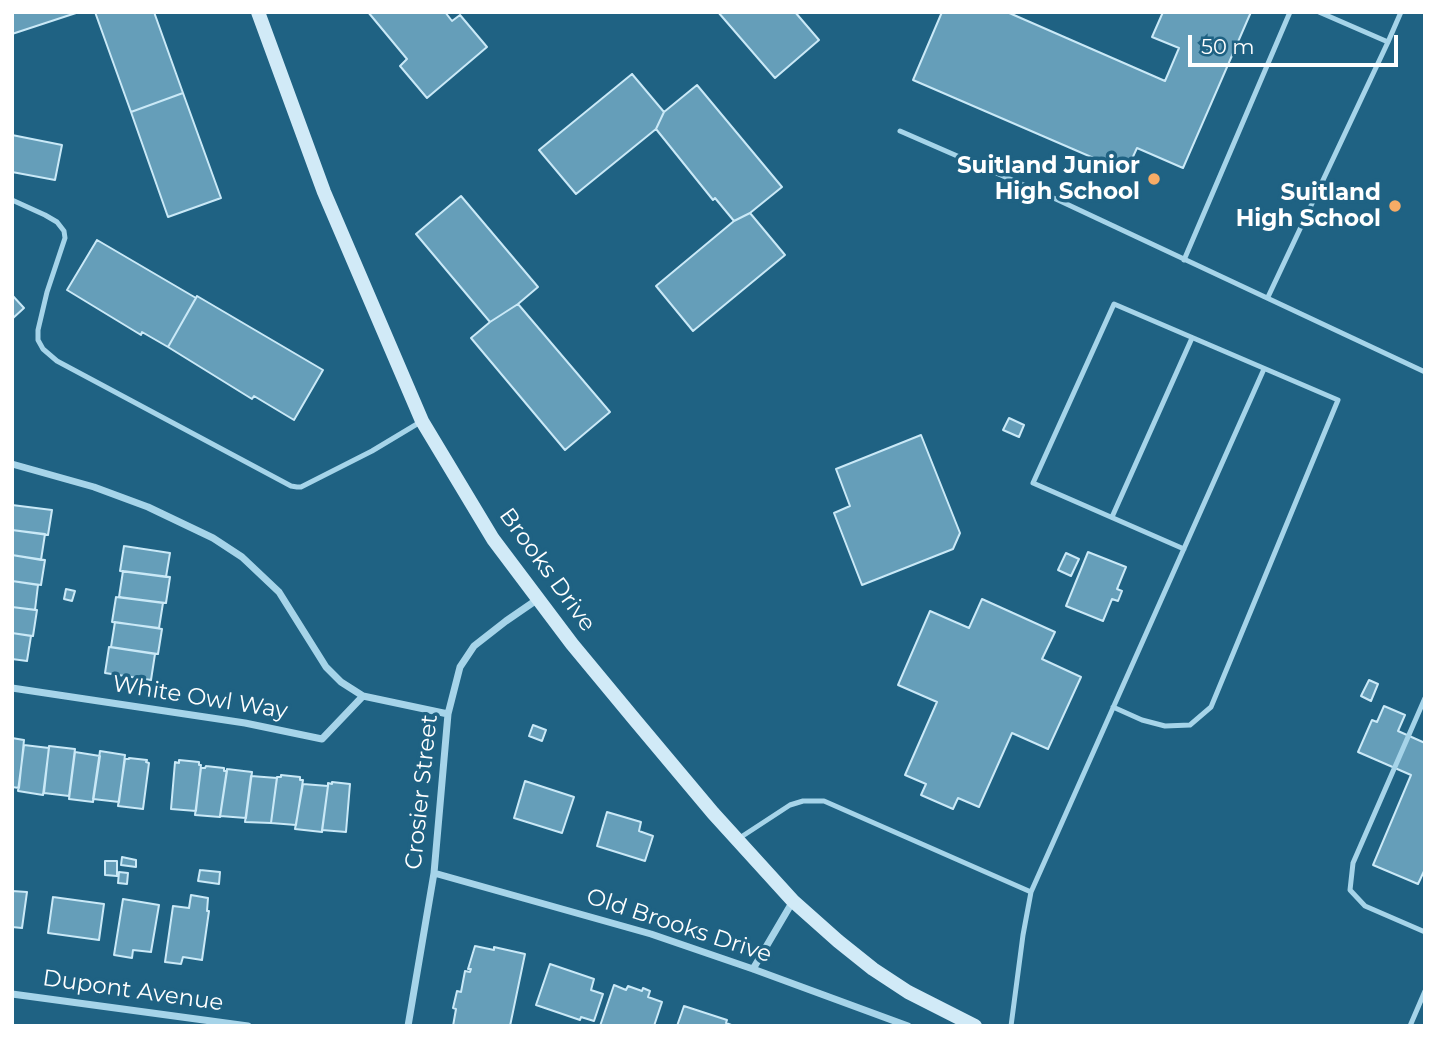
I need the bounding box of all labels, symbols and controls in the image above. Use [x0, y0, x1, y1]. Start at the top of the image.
scale bar [1192, 21, 1402, 65]
text: 50 m [1201, 34, 1255, 59]
place label: Suitland Junior High School [957, 152, 1140, 206]
marker: Suitland Junior High School [1146, 171, 1162, 187]
place label: Suitland High School [1236, 179, 1381, 233]
marker: Suitland High School [1387, 198, 1403, 214]
street label: Brooks Drive [493, 503, 601, 637]
street label: White Owl Way [110, 671, 290, 725]
street label: Crosier Street [400, 713, 444, 871]
street label: Old Brooks Drive [583, 883, 775, 969]
street label: Dupont Avenue [41, 965, 225, 1017]

